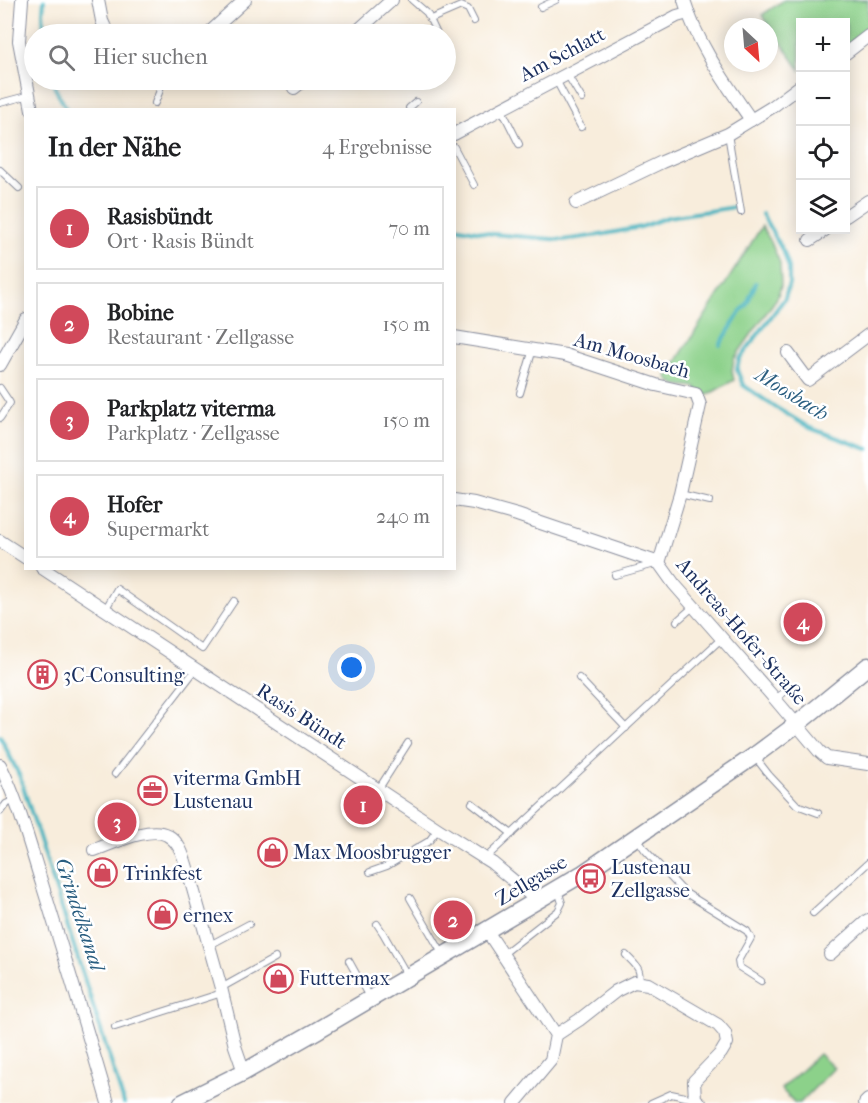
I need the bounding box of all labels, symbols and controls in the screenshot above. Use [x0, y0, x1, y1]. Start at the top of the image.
north arrow [724, 18, 778, 72]
map controls [796, 18, 850, 234]
button: + [796, 18, 850, 72]
street label: Am Schlatt [515, 22, 609, 87]
search box [24, 24, 456, 90]
icon: search [45, 41, 78, 74]
text: Hier suchen [93, 44, 208, 70]
button: − [796, 72, 850, 126]
button: locate [796, 126, 850, 180]
text: In der Nähe [48, 132, 181, 163]
text: 4 Ergebnisse [322, 136, 432, 159]
button: layers [796, 180, 850, 234]
text: Rasisbündt [107, 204, 213, 230]
text: 1 [66, 217, 73, 240]
text: 70 m [388, 217, 430, 240]
text: Ort · Rasis Bündt [107, 230, 254, 253]
text: Bobine [107, 300, 174, 326]
text: 2 [64, 313, 75, 336]
text: 150 m [382, 313, 430, 336]
text: Restaurant · Zellgasse [107, 326, 294, 349]
street label: Am Moosbach [570, 328, 693, 383]
water label: Moosbach [749, 361, 833, 426]
text: Parkplatz viterma [107, 396, 275, 422]
text: 3 [65, 409, 74, 432]
text: 150 m [382, 409, 430, 432]
text: Parkplatz · Zellgasse [107, 422, 280, 445]
text: Hofer [107, 492, 162, 518]
text: 4 [64, 505, 75, 528]
text: 240 m [376, 505, 430, 528]
text: Supermarkt [107, 518, 209, 541]
street label: Andreas-Hofer-Straße [671, 552, 812, 710]
pin: 4 [784, 600, 822, 644]
your location [337, 653, 366, 682]
building icon: 3C-Consulting [26, 659, 58, 691]
place label: 3C-Consulting [63, 664, 185, 687]
street label: Rasis Bündt [252, 679, 351, 754]
place label: viterma GmbH Lustenau [173, 767, 301, 813]
office icon: viterma GmbH Lustenau [136, 774, 168, 806]
pin: 1 [344, 782, 382, 828]
pin: 3 [98, 800, 136, 844]
shop icon: Max Moosbrugger [256, 836, 288, 868]
place label: Max Moosbrugger [293, 841, 451, 864]
street label: Zellgasse [492, 850, 571, 911]
water label: Grindelkanal [51, 855, 110, 976]
place label: Lustenau Zellgasse [611, 856, 692, 902]
shop icon: Trinkfest [86, 857, 118, 889]
place label: Trinkfest [123, 862, 202, 885]
bus stop icon: Lustenau Zellgasse [574, 862, 606, 894]
pin: 2 [434, 898, 472, 942]
shop icon: ernex [146, 899, 178, 931]
place label: ernex [183, 904, 234, 927]
shop icon: Futtermax [262, 962, 294, 994]
place label: Futtermax [299, 967, 391, 990]

